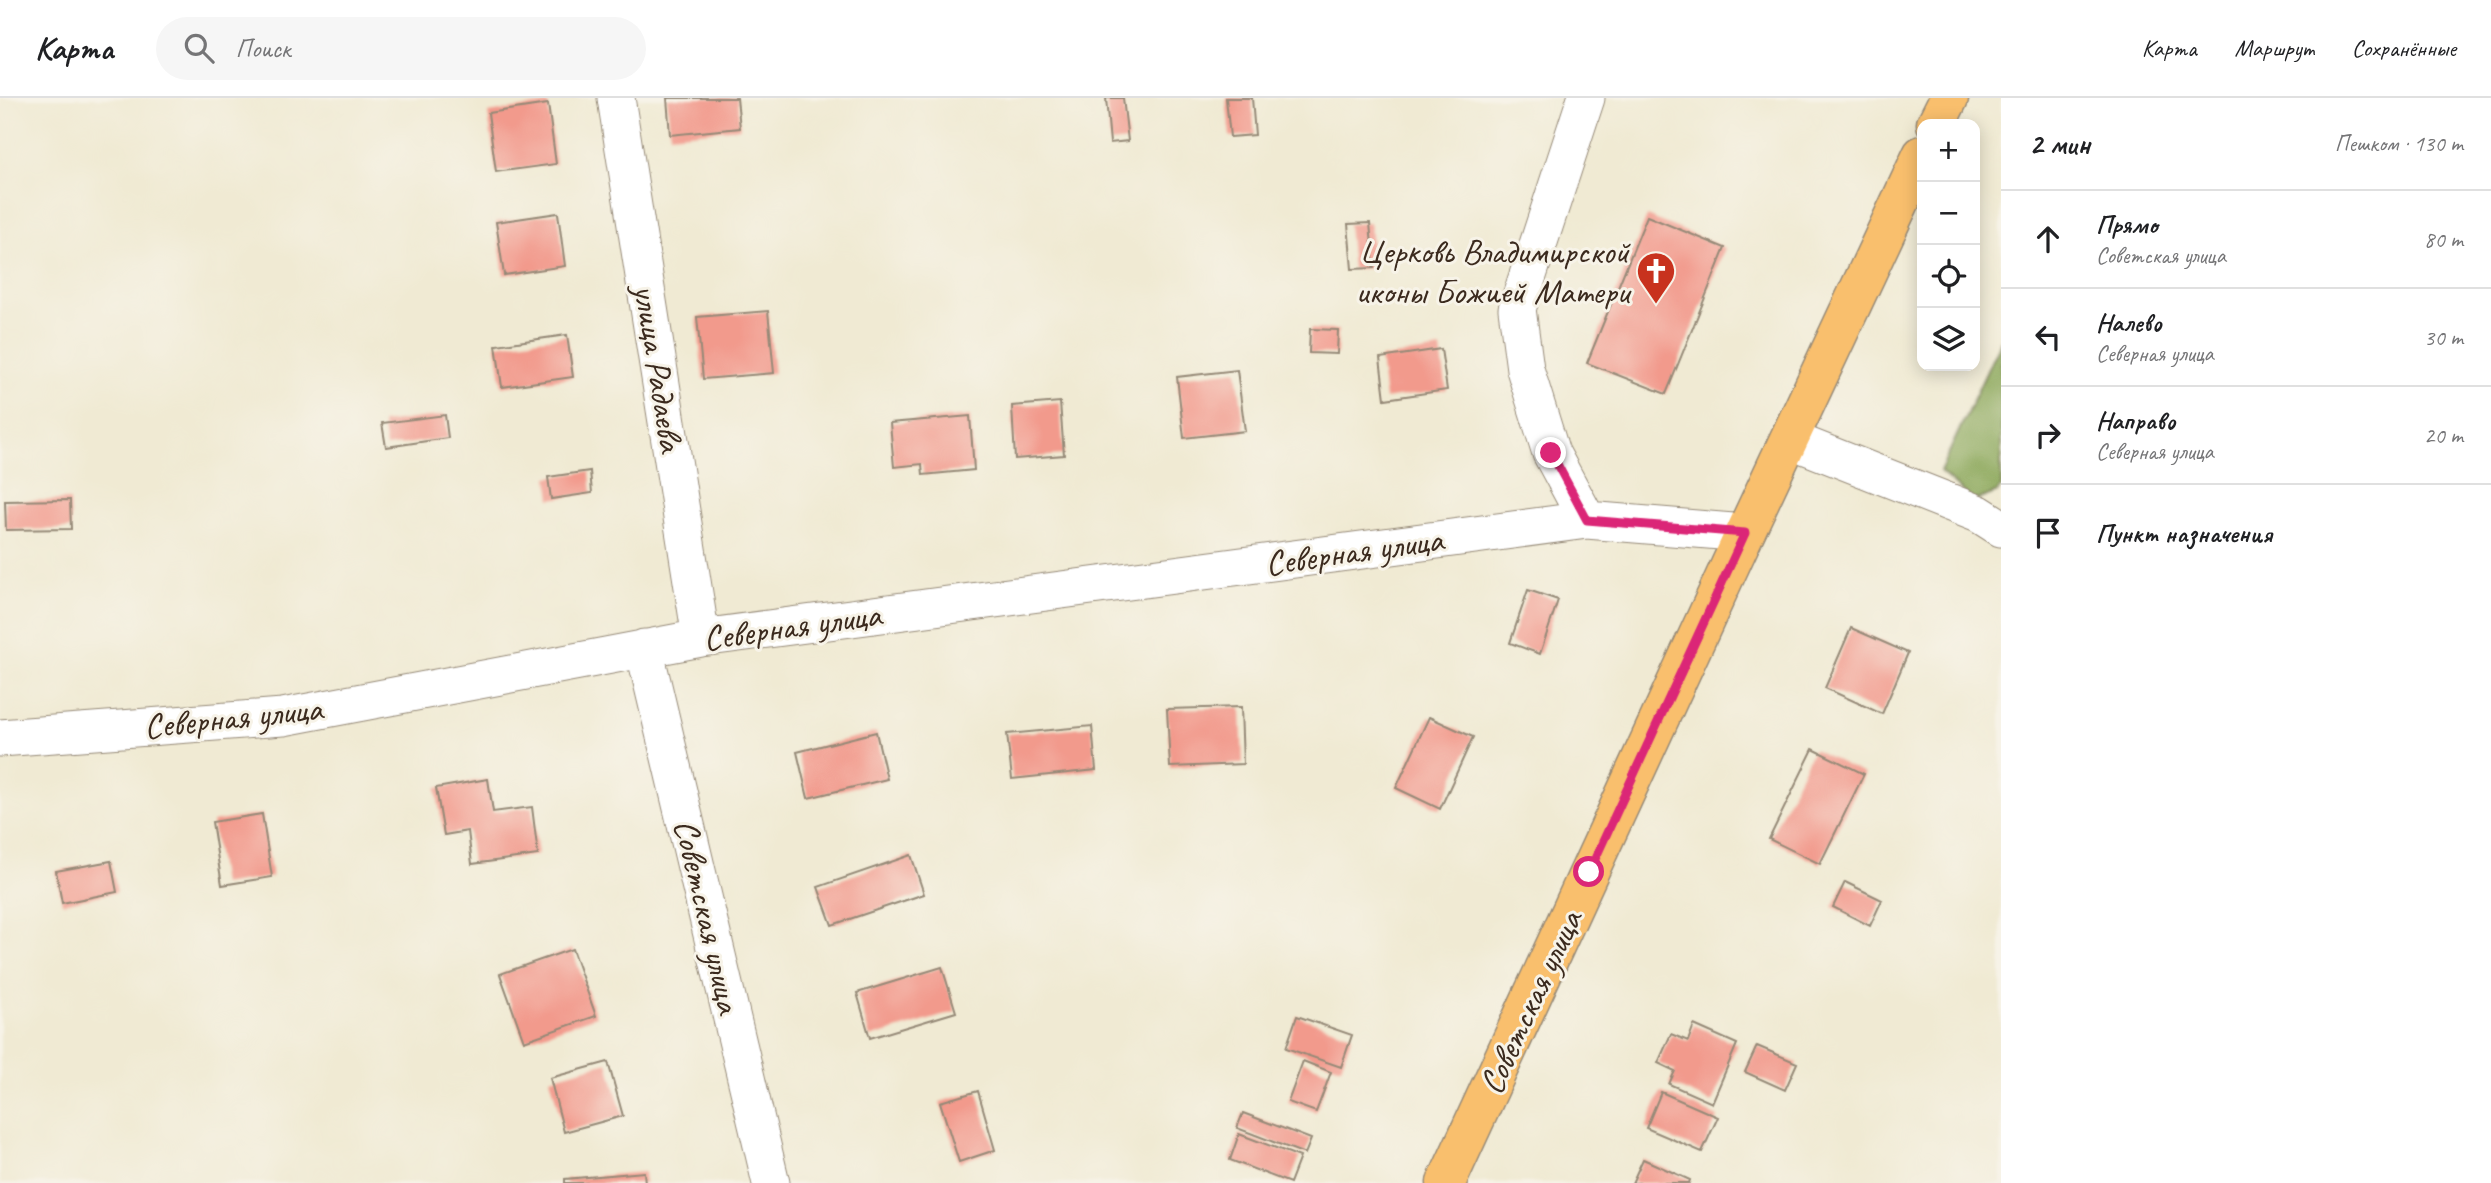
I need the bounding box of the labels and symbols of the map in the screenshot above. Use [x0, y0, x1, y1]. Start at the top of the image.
place label: Церковь Владимирской иконы Божией Матери [1356, 229, 1633, 314]
church icon: Церковь Владимирской иконы Божией Матери [1635, 250, 1677, 305]
street label: улица Радаева [623, 279, 694, 457]
route end [1535, 437, 1566, 468]
street label: Северная улица [1262, 516, 1448, 586]
street label: Северная улица [700, 591, 886, 661]
street label: Северная улица [142, 685, 327, 749]
street label: Советская улица [663, 815, 752, 1020]
route start [1573, 856, 1604, 887]
street label: Советская улица [1468, 901, 1594, 1101]

